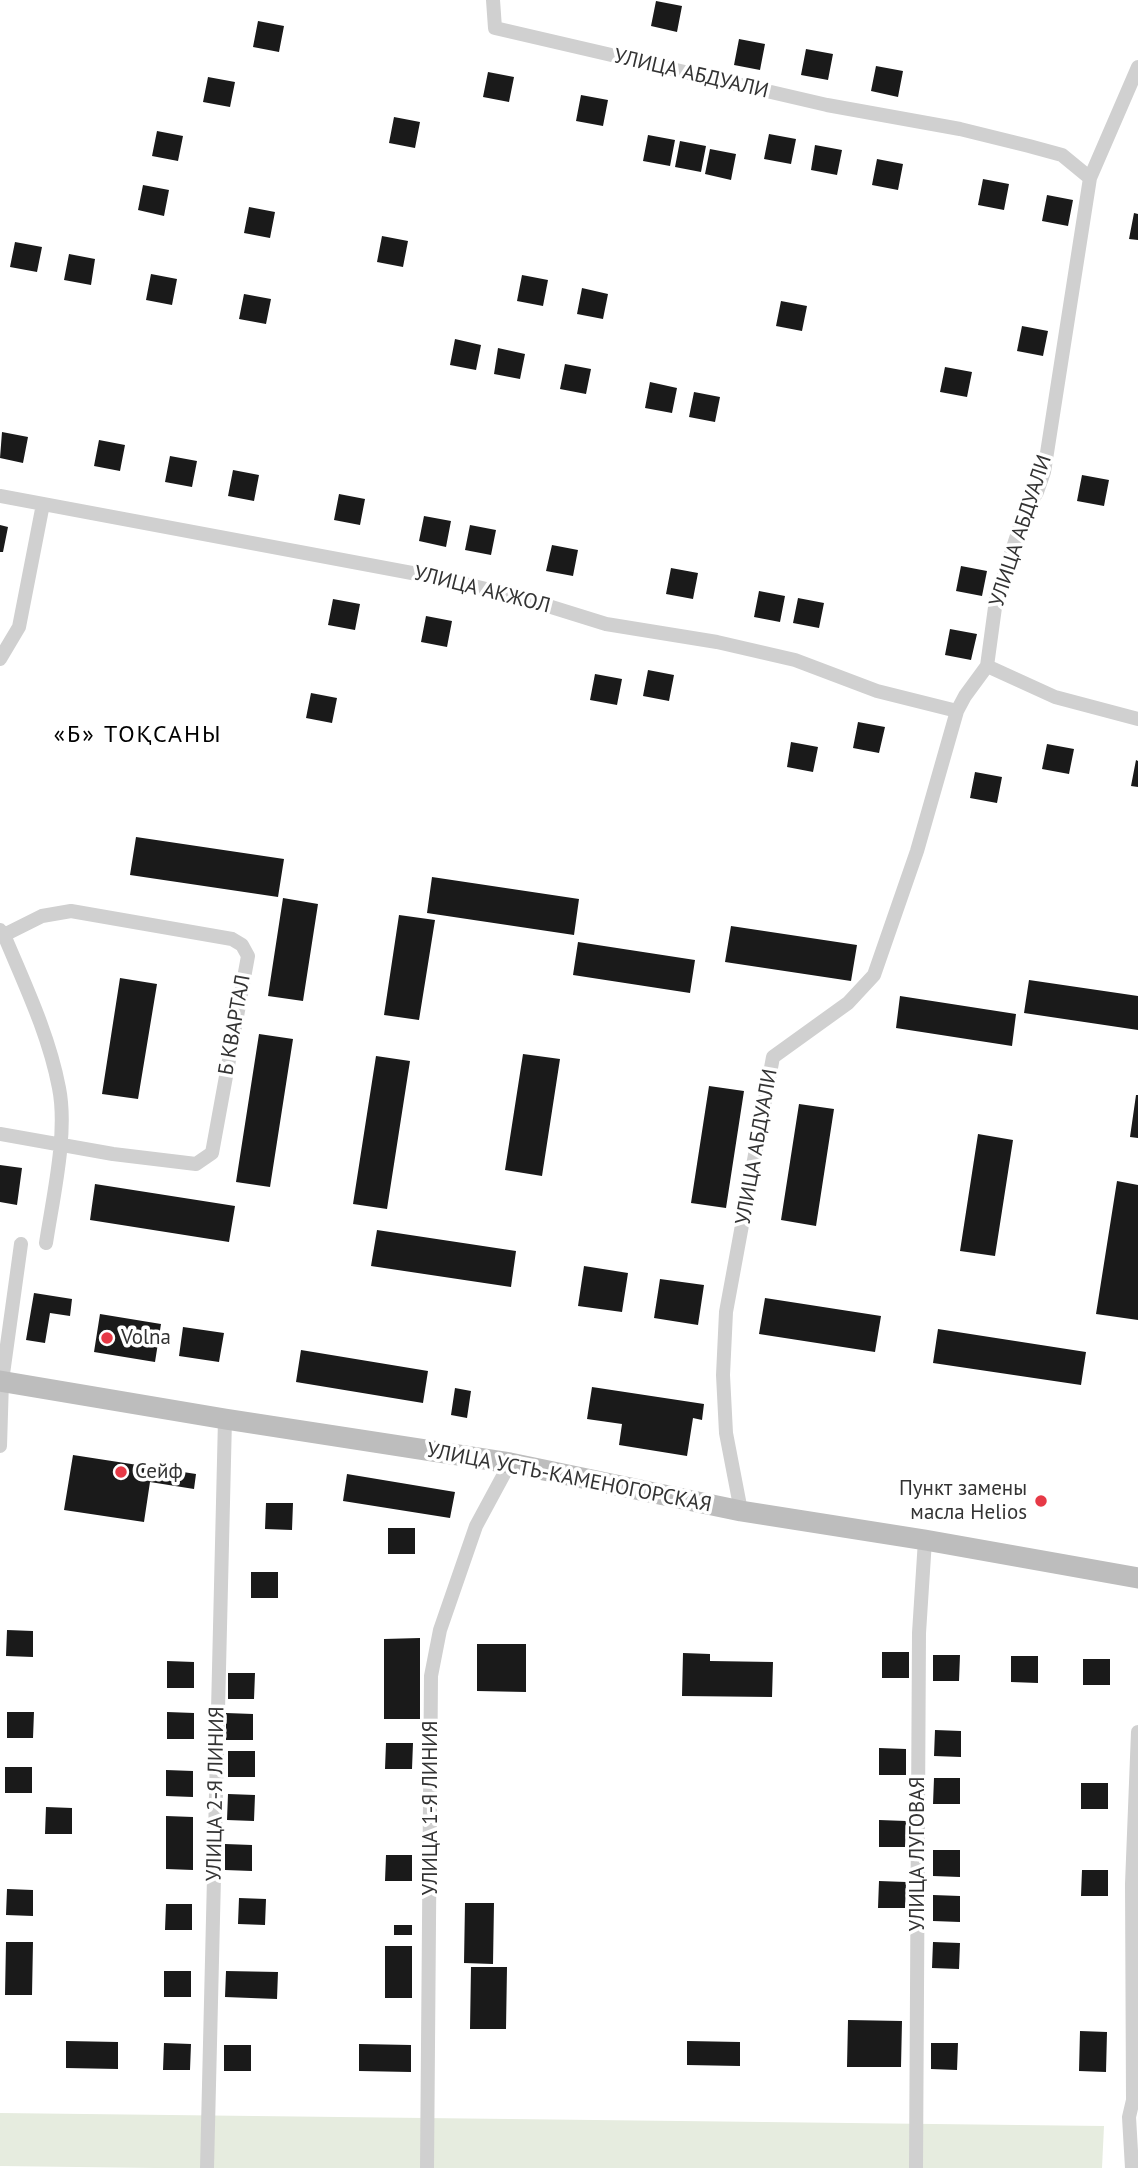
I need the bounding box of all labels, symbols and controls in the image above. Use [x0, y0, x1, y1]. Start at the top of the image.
street label: УЛИЦА АБДУАЛИ [611, 44, 771, 104]
street label: УЛИЦА АБДУАЛИ [985, 452, 1057, 610]
street label: УЛИЦА АКЖОЛ [411, 561, 553, 619]
district label: «Б» ТОҚСАНЫ [55, 721, 221, 749]
street label: Б КВАРТАЛ [214, 973, 256, 1077]
street label: УЛИЦА АБДУАЛИ [731, 1067, 783, 1227]
place label: Volna [121, 1325, 171, 1351]
marker: Volna [99, 1330, 115, 1346]
street label: УЛИЦА УСТЬ-КАМЕНОГОРСКАЯ [425, 1438, 713, 1518]
place label: Сейф [135, 1459, 183, 1485]
marker: Сейф [113, 1464, 129, 1480]
place label: Пункт замены масла Helios [899, 1476, 1027, 1526]
marker: Пункт замены масла Helios [1033, 1493, 1049, 1509]
street label: УЛИЦА 2-Я ЛИНИЯ [202, 1706, 230, 1882]
street label: УЛИЦА 1-Я ЛИНИЯ [418, 1720, 444, 1896]
street label: УЛИЦА ЛУГОВАЯ [905, 1776, 931, 1932]

